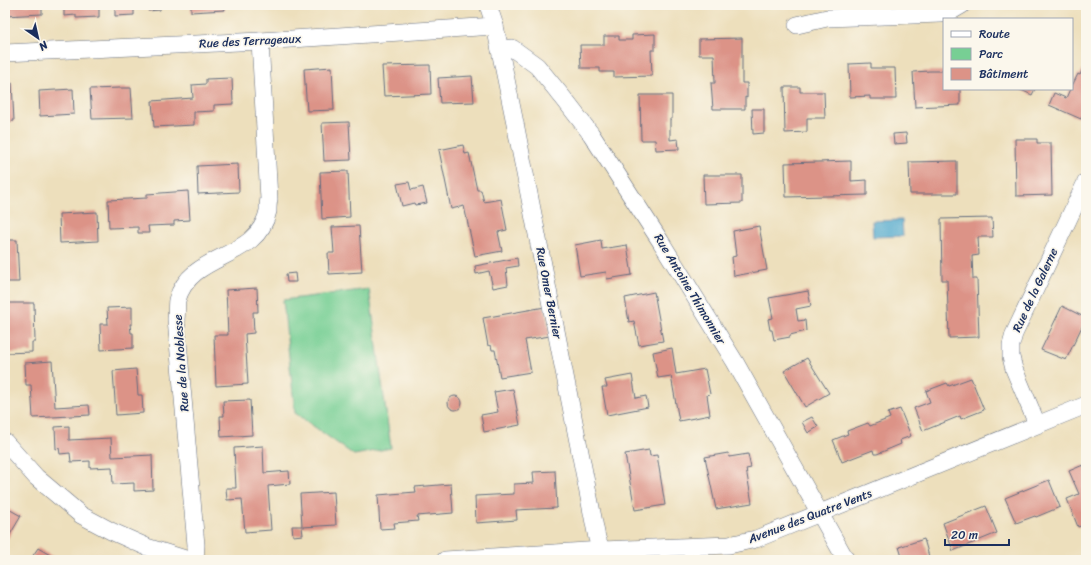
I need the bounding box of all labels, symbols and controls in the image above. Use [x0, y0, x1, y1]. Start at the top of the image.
north arrow [18, 18, 58, 58]
legend [943, 18, 1073, 90]
text: Route [979, 23, 1010, 45]
street label: Rue des Terrageaux [199, 27, 302, 55]
text: N [35, 35, 53, 56]
text: Parc [979, 43, 1003, 65]
text: Bâtiment [979, 63, 1028, 85]
street label: Rue Antoine Thimonnier [648, 229, 732, 350]
street label: Rue de la Galerne [1006, 244, 1064, 336]
street label: Rue Omer Bernier [529, 245, 569, 342]
street label: Rue de la Noblesse [167, 314, 195, 412]
street label: Avenue des Quatre Vents [744, 482, 875, 550]
scale bar [945, 521, 1009, 547]
text: 20 m [951, 524, 978, 546]

